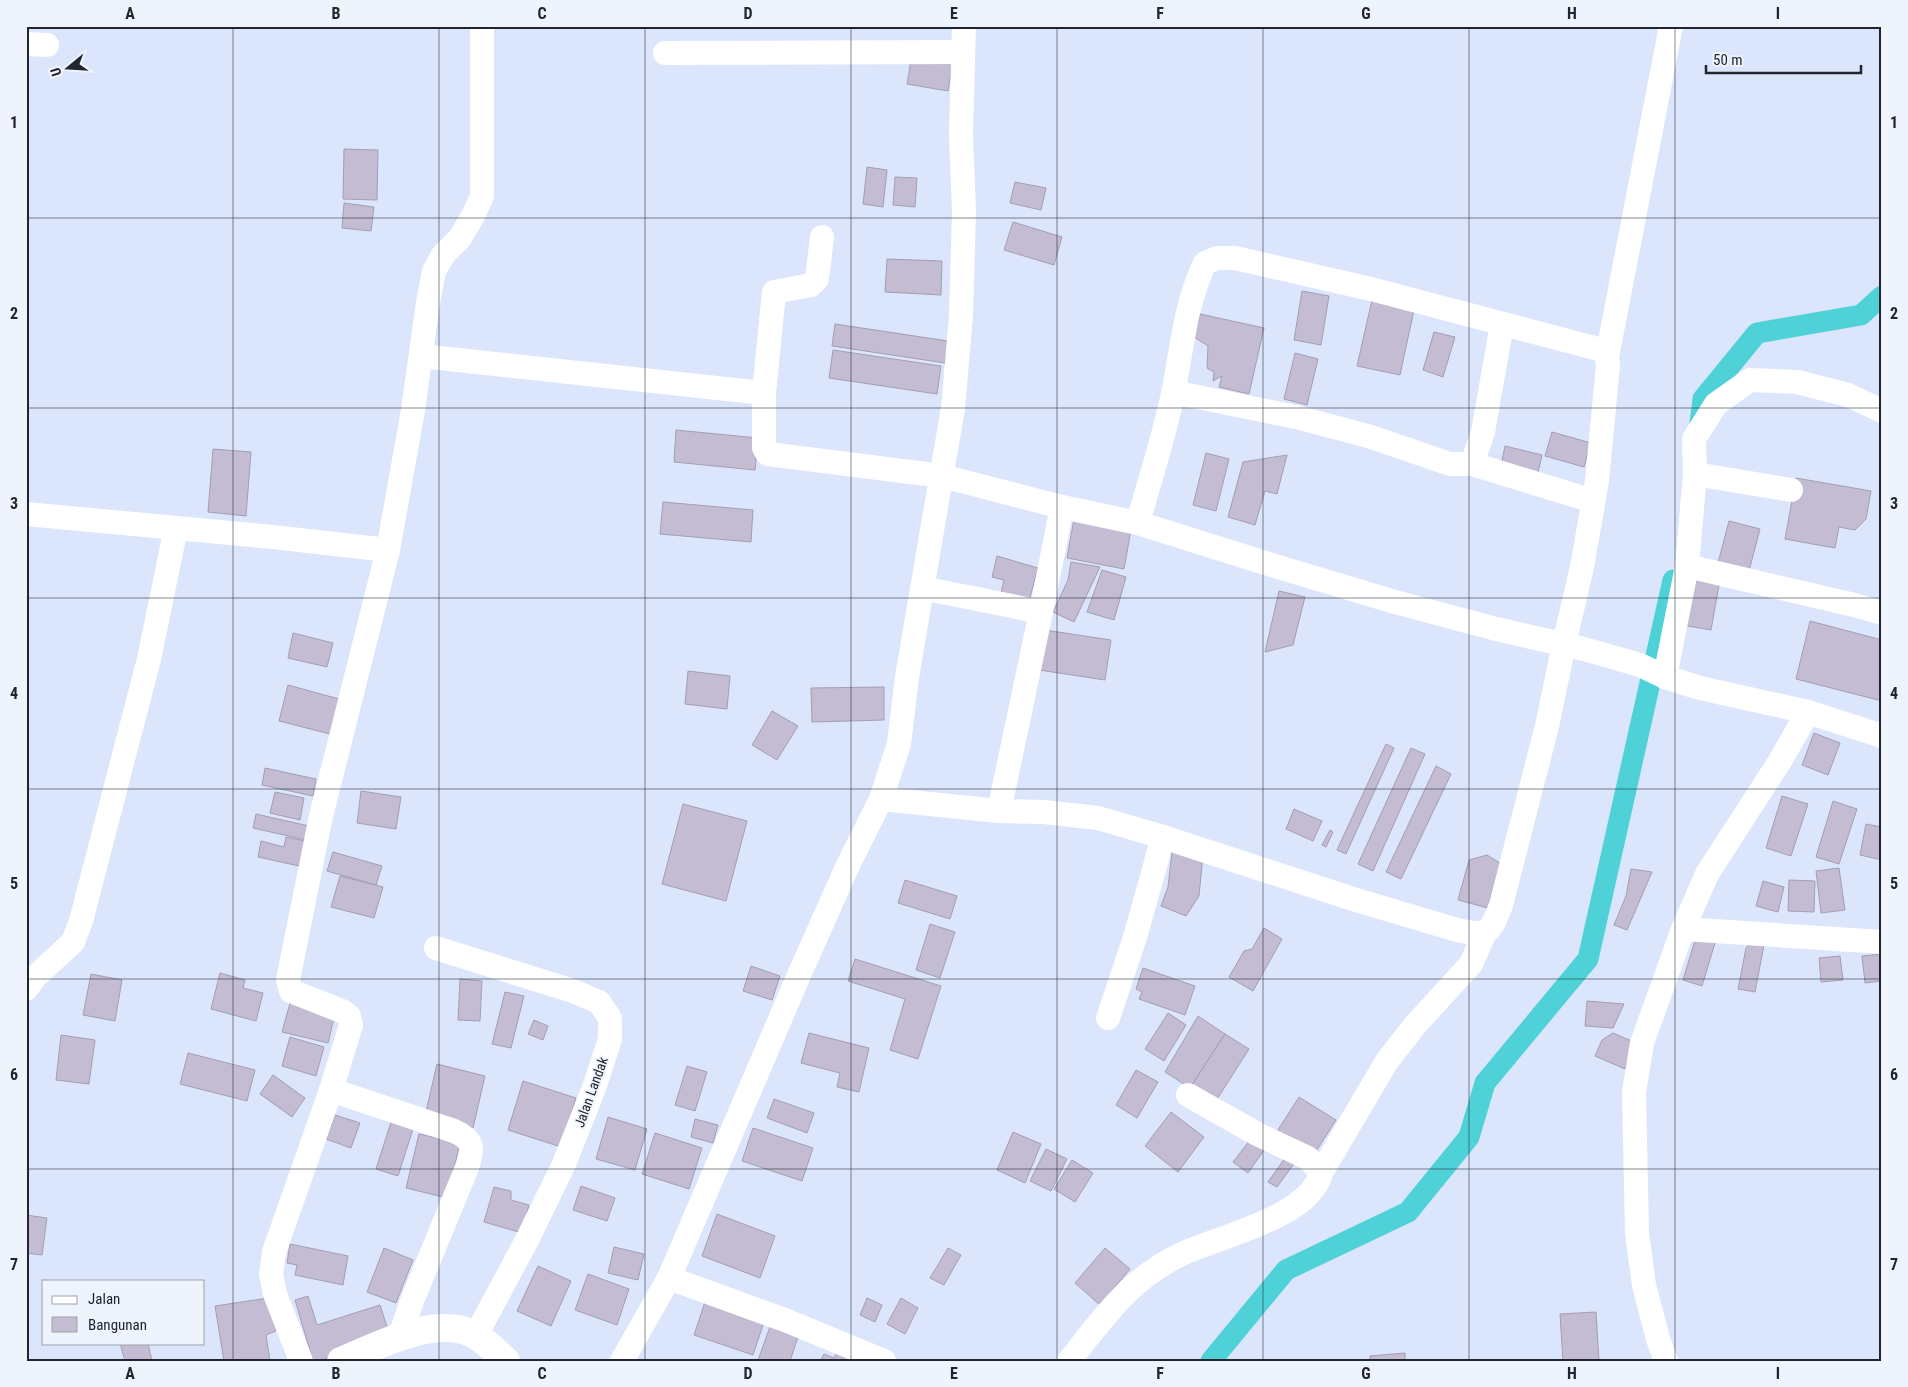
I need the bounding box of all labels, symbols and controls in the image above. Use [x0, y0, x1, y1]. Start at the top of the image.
text: A [125, 4, 135, 23]
text: B [332, 4, 341, 23]
text: C [537, 4, 547, 23]
text: D [743, 4, 753, 23]
text: E [950, 4, 958, 23]
text: F [1156, 4, 1164, 23]
text: G [1361, 4, 1371, 23]
text: H [1567, 4, 1577, 23]
text: I [1776, 4, 1780, 23]
north arrow [42, 42, 92, 92]
scale bar [1706, 42, 1860, 74]
text: 50 m [1713, 51, 1743, 69]
text: U [47, 66, 64, 78]
text: 1 [10, 113, 18, 132]
text: 1 [1890, 113, 1898, 132]
text: 2 [10, 304, 18, 323]
text: 2 [1890, 304, 1898, 323]
text: 3 [10, 494, 18, 513]
text: 3 [1890, 494, 1898, 513]
text: 4 [10, 684, 18, 703]
text: 4 [1890, 684, 1898, 703]
text: 5 [10, 874, 18, 893]
text: 5 [1890, 874, 1898, 893]
street label: Jalan Landak [571, 1054, 611, 1129]
text: 6 [10, 1065, 18, 1084]
text: 6 [1890, 1065, 1898, 1084]
text: 7 [10, 1255, 18, 1274]
text: 7 [1890, 1255, 1898, 1274]
legend [42, 1280, 205, 1344]
text: Jalan [88, 1290, 120, 1308]
text: Bangunan [88, 1316, 147, 1334]
text: A [125, 1364, 135, 1383]
text: B [332, 1364, 341, 1383]
text: C [537, 1364, 547, 1383]
text: D [743, 1364, 753, 1383]
text: E [950, 1364, 958, 1383]
text: F [1156, 1364, 1164, 1383]
text: G [1361, 1364, 1371, 1383]
text: H [1567, 1364, 1577, 1383]
text: I [1776, 1364, 1780, 1383]

